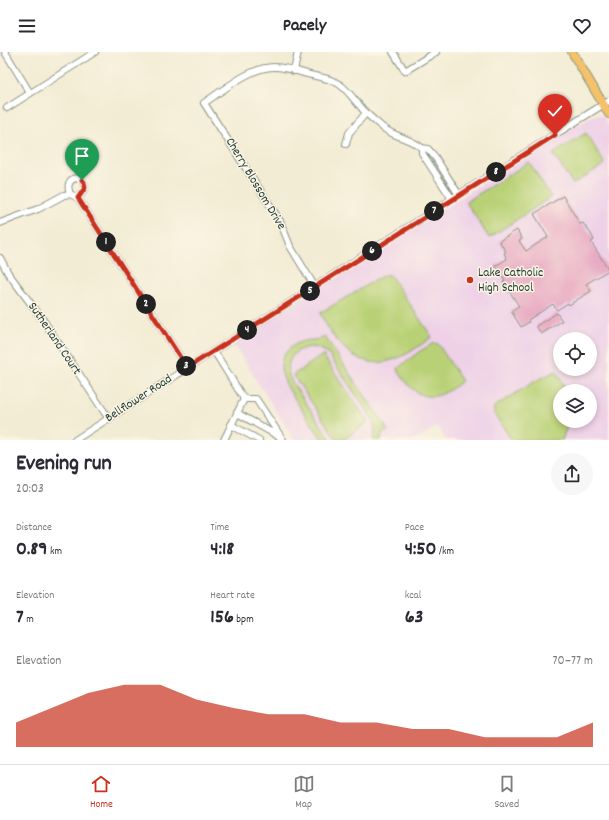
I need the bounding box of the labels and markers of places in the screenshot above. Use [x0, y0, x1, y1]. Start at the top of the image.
pin [538, 94, 572, 135]
pin [65, 139, 99, 180]
pin: 8 [486, 162, 506, 182]
pin: 7 [424, 201, 444, 221]
pin: 1 [96, 232, 116, 252]
pin: 6 [362, 241, 382, 261]
place label: Lake Catholic High School [478, 264, 543, 298]
marker: Lake Catholic High School [465, 275, 475, 285]
pin: 5 [300, 281, 320, 301]
pin: 2 [136, 294, 156, 314]
pin: 4 [237, 320, 257, 340]
pin: 3 [176, 356, 196, 376]

